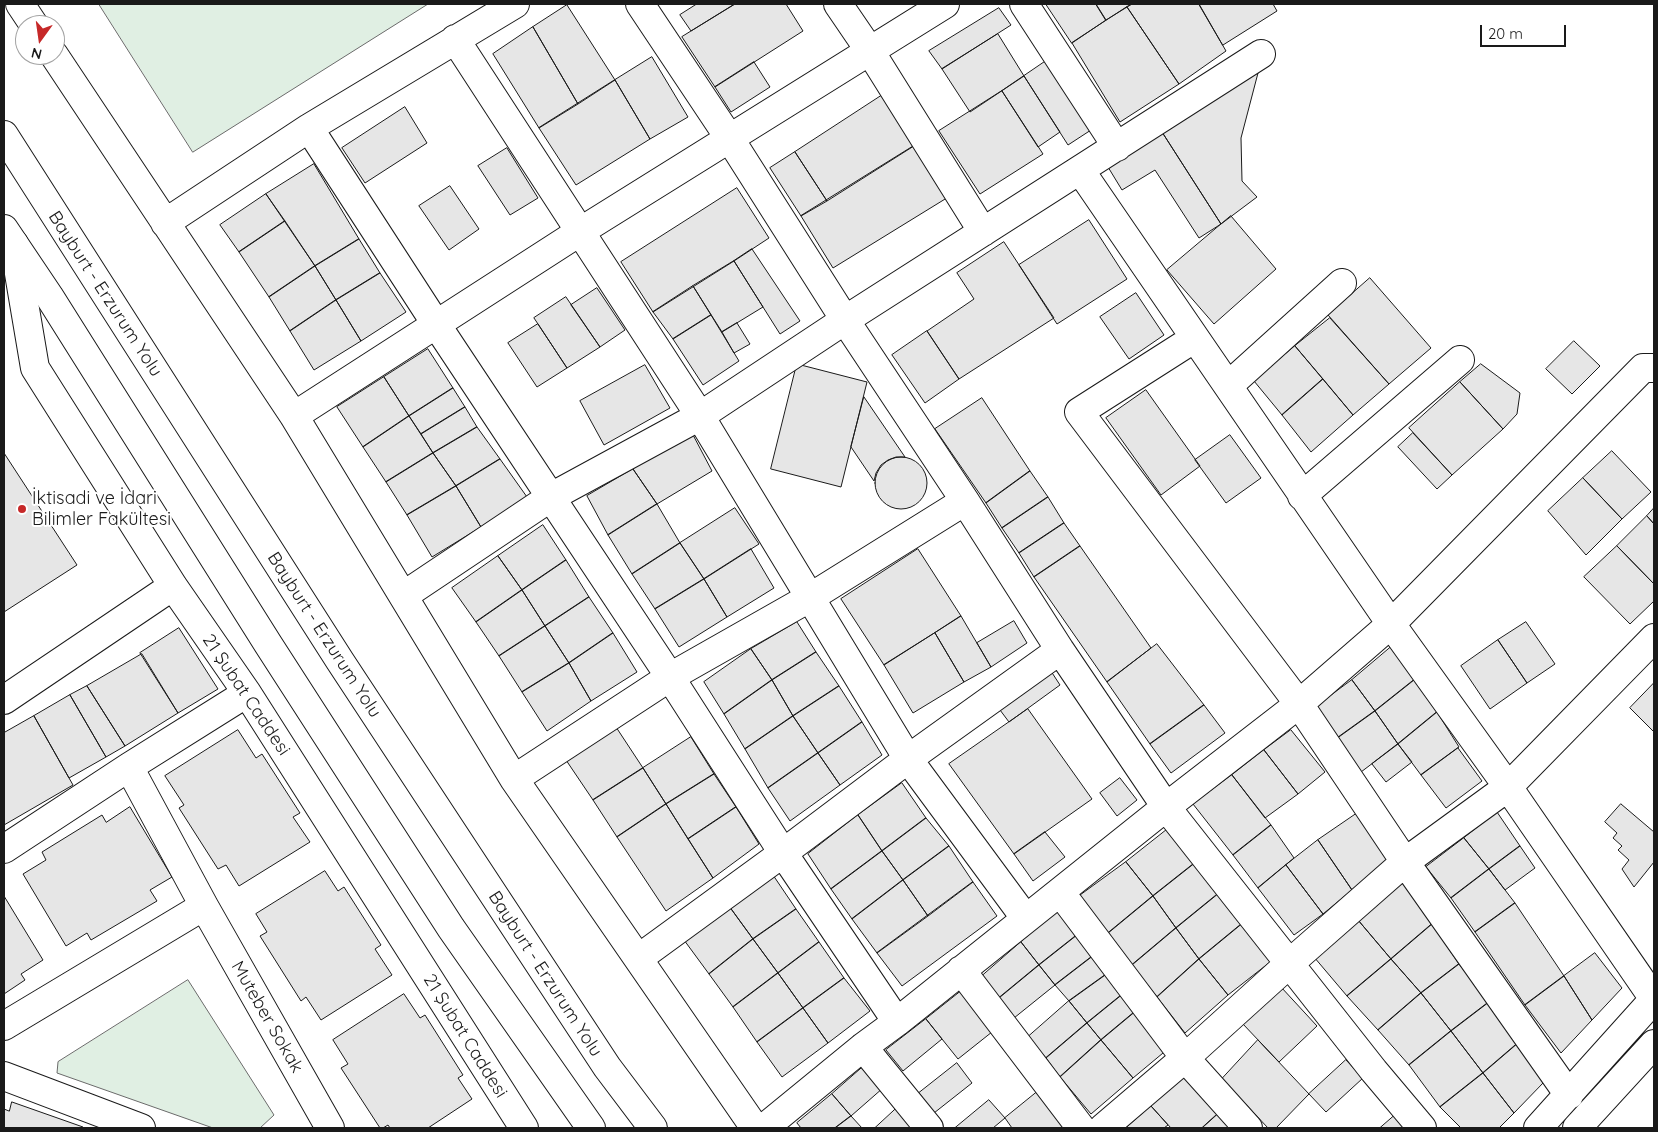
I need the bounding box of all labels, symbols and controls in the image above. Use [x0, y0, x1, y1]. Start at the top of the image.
north arrow [15, 15, 65, 65]
scale bar [1483, 15, 1569, 47]
text: 20 m [1488, 24, 1523, 43]
text: N [29, 44, 44, 64]
street label: Bayburt - Erzurum Yolu [43, 207, 167, 381]
place label: İktisadi ve İdari Bilimler Fakültesi [32, 488, 171, 530]
marker: İktisadi ve İdari Bilimler Fakültesi [16, 503, 28, 515]
street label: Bayburt - Erzurum Yolu [262, 548, 386, 722]
street label: 21 Şubat Caddesi [197, 630, 295, 760]
street label: Bayburt - Erzurum Yolu [483, 887, 607, 1061]
street label: Muteber Sokak [226, 957, 308, 1077]
street label: 21 Şubat Caddesi [418, 970, 512, 1102]

